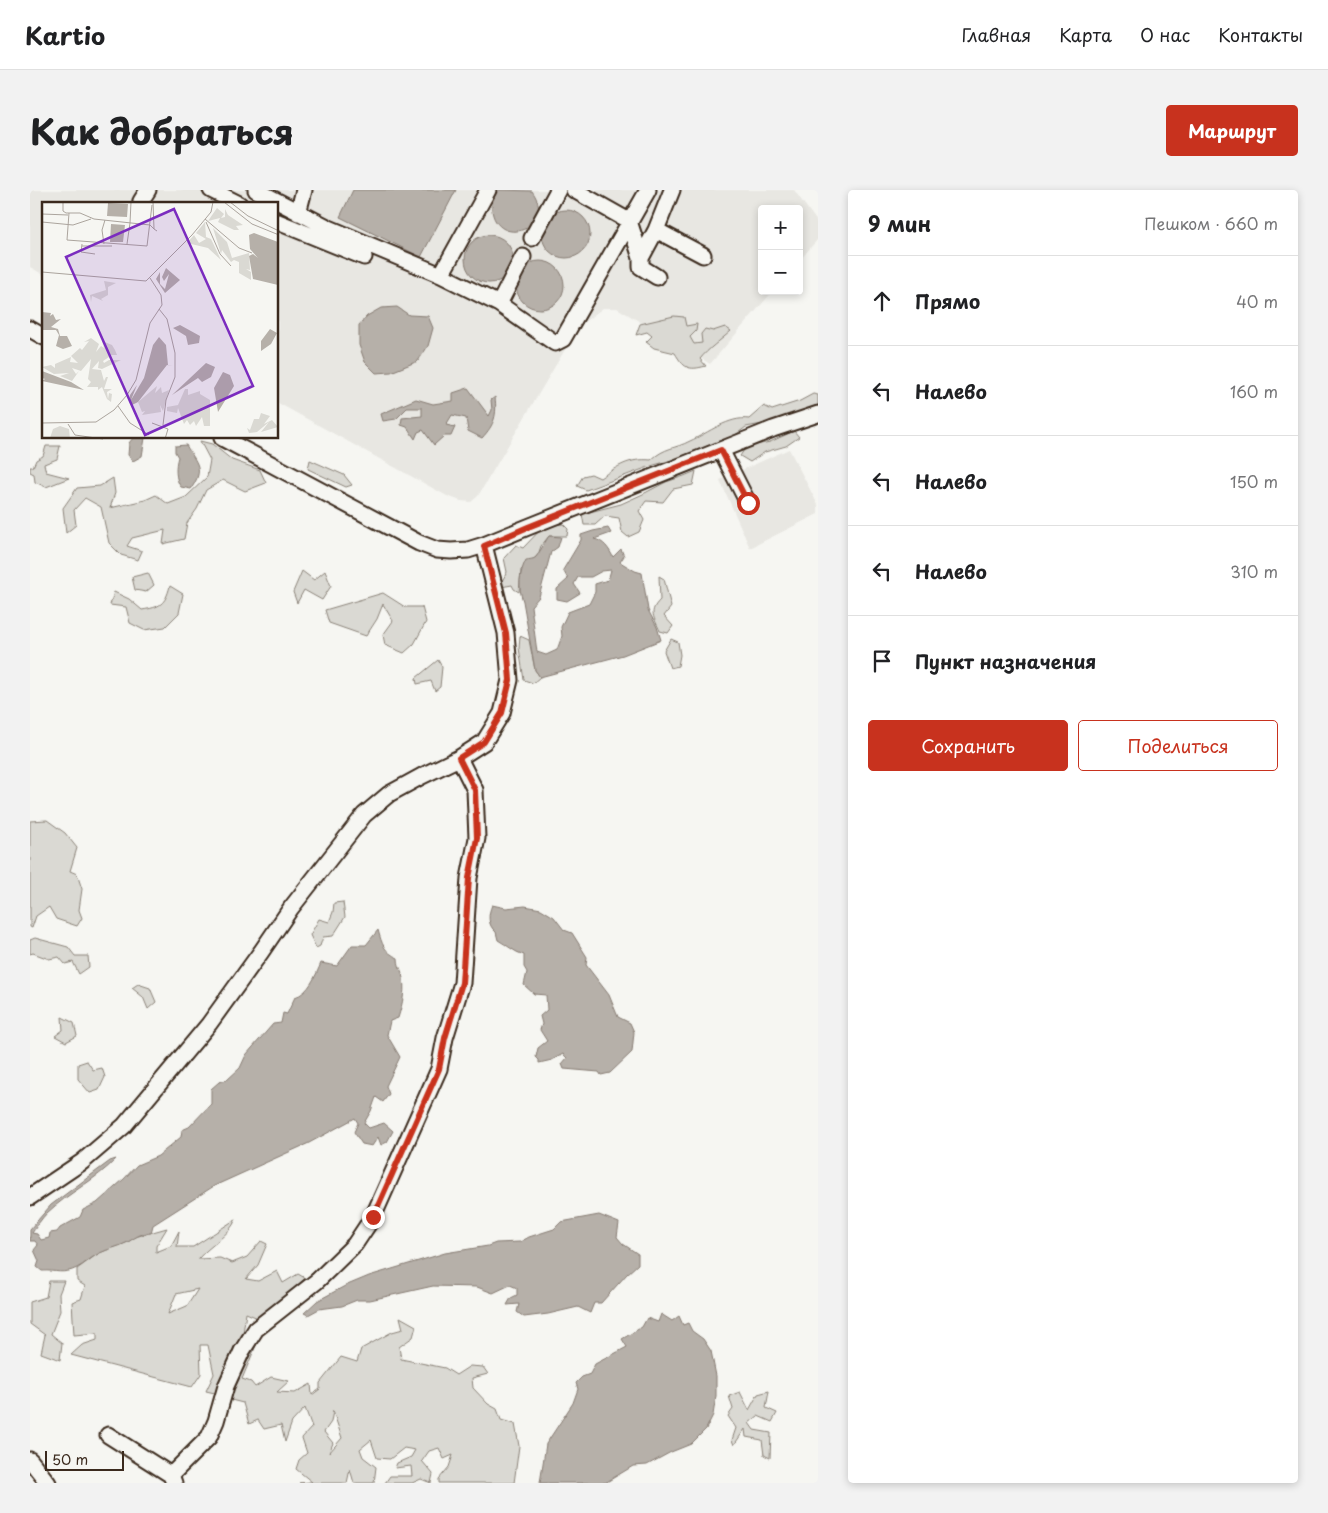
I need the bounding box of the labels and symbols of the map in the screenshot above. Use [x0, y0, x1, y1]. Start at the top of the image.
inset map [42, 202, 279, 439]
route start [737, 492, 760, 515]
route end [362, 1206, 385, 1229]
scale bar [45, 1448, 124, 1471]

